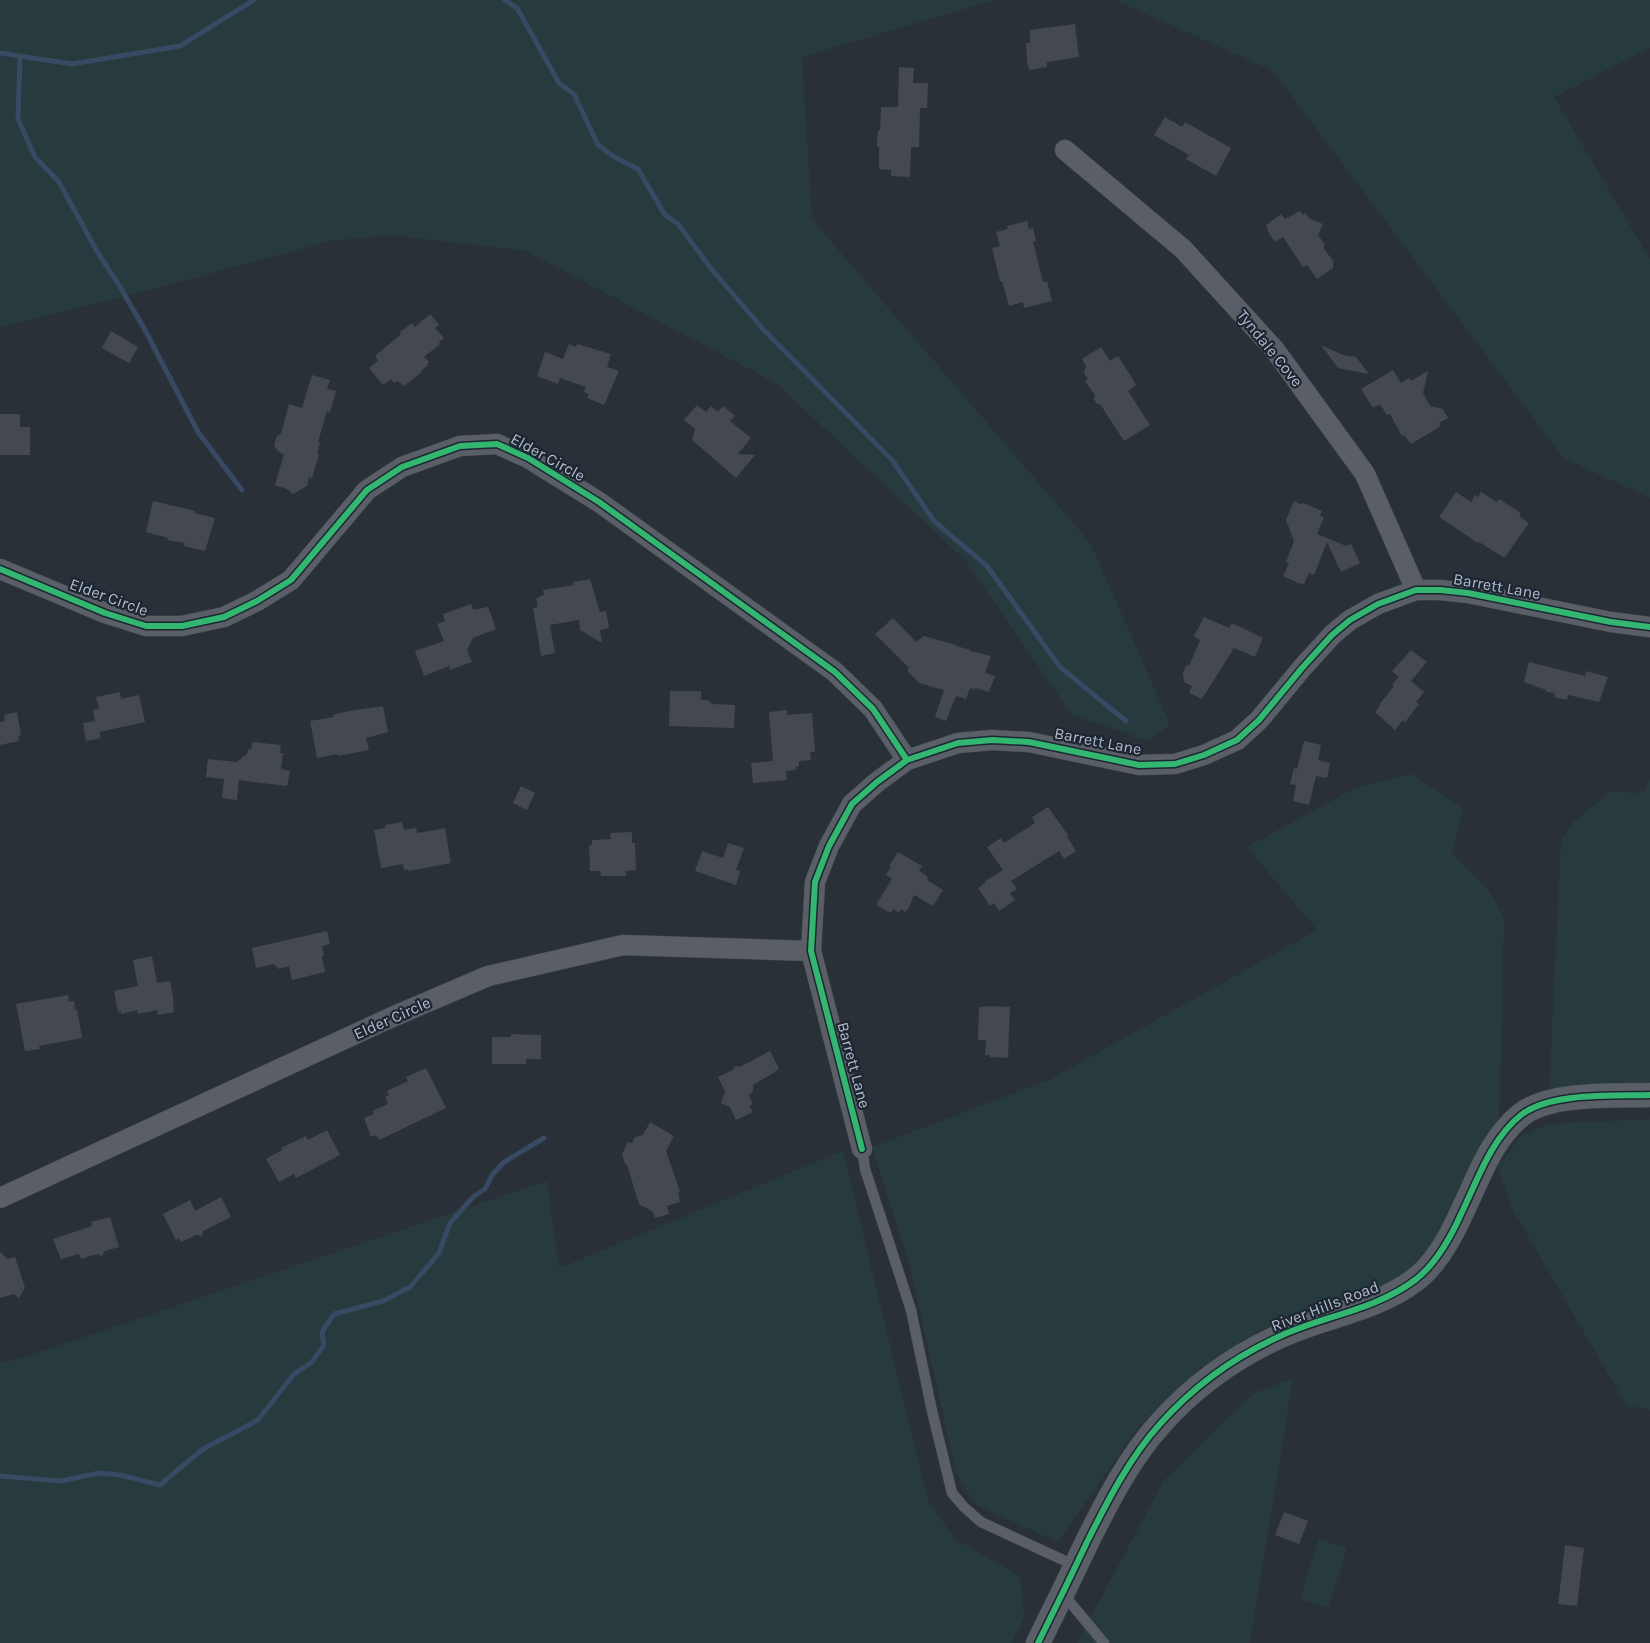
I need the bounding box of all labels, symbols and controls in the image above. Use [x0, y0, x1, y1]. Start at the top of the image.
street label: Tyndale Cove [1233, 306, 1307, 390]
street label: Elder Circle [508, 429, 588, 485]
street label: Barrett Lane [1452, 569, 1542, 603]
street label: Elder Circle [67, 574, 151, 620]
street label: Barrett Lane [1053, 723, 1143, 759]
street label: Elder Circle [351, 993, 433, 1043]
street label: Barrett Lane [833, 1020, 875, 1110]
street label: River Hills Road [1268, 1277, 1382, 1335]

